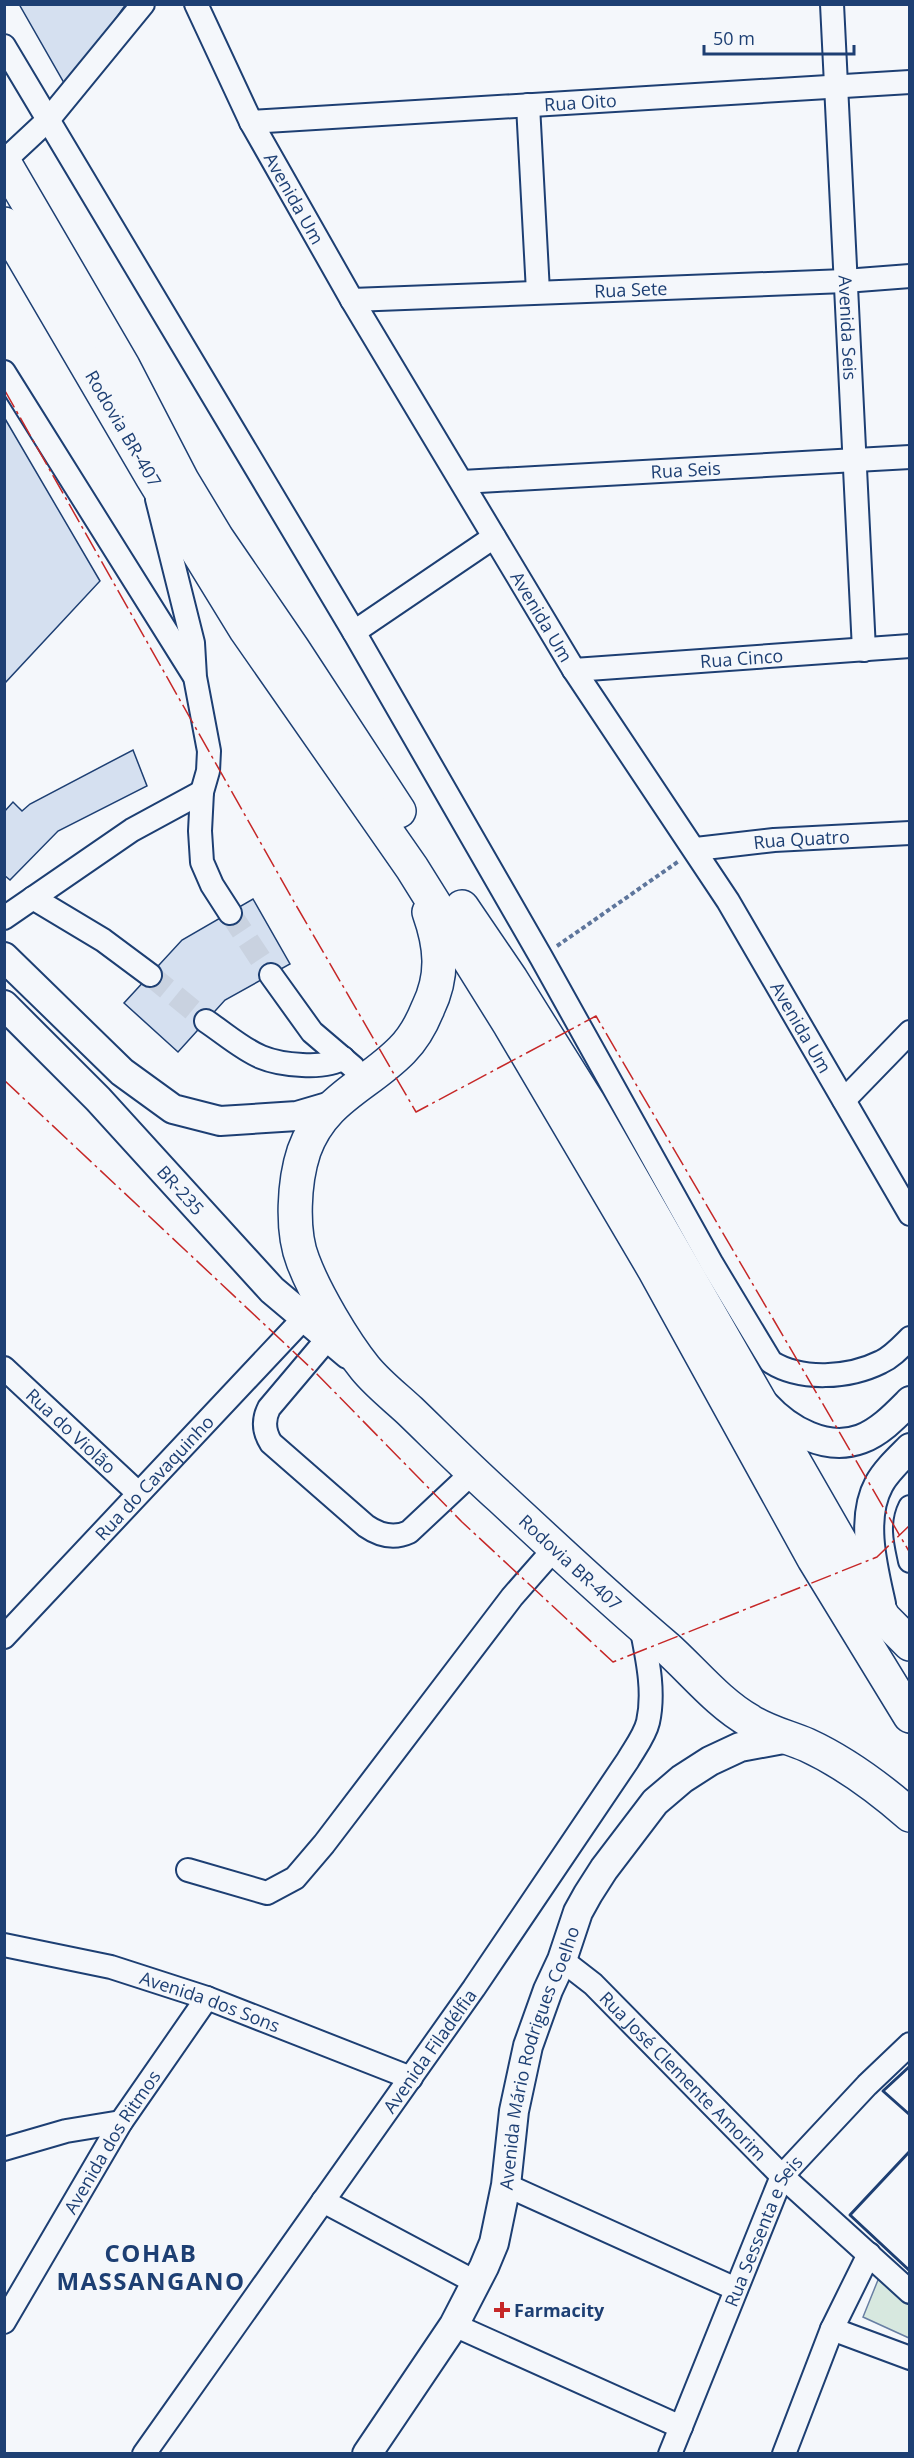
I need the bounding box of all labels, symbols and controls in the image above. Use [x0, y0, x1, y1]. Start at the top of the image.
scale bar [704, 18, 854, 56]
text: 50 m [713, 26, 755, 50]
street label: Rua Oito [543, 88, 617, 116]
street label: Avenida Um [259, 148, 330, 248]
street label: Avenida Seis [833, 275, 863, 381]
street label: Rua Sete [594, 276, 668, 303]
street label: Rodovia BR-407 [80, 366, 167, 491]
street label: Rua Seis [650, 456, 721, 483]
street label: Avenida Um [505, 567, 578, 666]
street label: Rua Cinco [699, 643, 784, 673]
street label: Rua Quatro [752, 824, 850, 854]
street label: Avenida Um [765, 977, 837, 1077]
street label: BR-235 [152, 1160, 210, 1220]
street label: Rua do Violão [21, 1383, 121, 1479]
street label: Rua do Cavaquinho [89, 1410, 219, 1545]
street label: Rodovia BR-407 [514, 1509, 627, 1615]
street label: Avenida Mário Rodrigues Coelho [494, 1923, 584, 2191]
street label: Avenida dos Sons [137, 1965, 284, 2037]
street label: Avenida Filadélfia [377, 1984, 482, 2118]
street label: Rua José Clemente Amorim [595, 1986, 772, 2166]
street label: Avenida dos Ritmos [58, 2065, 166, 2218]
street label: Rua Sessenta e Seis [719, 2150, 807, 2310]
district label: COHAB MASSANGANO [56, 2236, 246, 2297]
place label: Farmacity [514, 2298, 605, 2322]
marker: Farmacity [495, 2303, 509, 2317]

